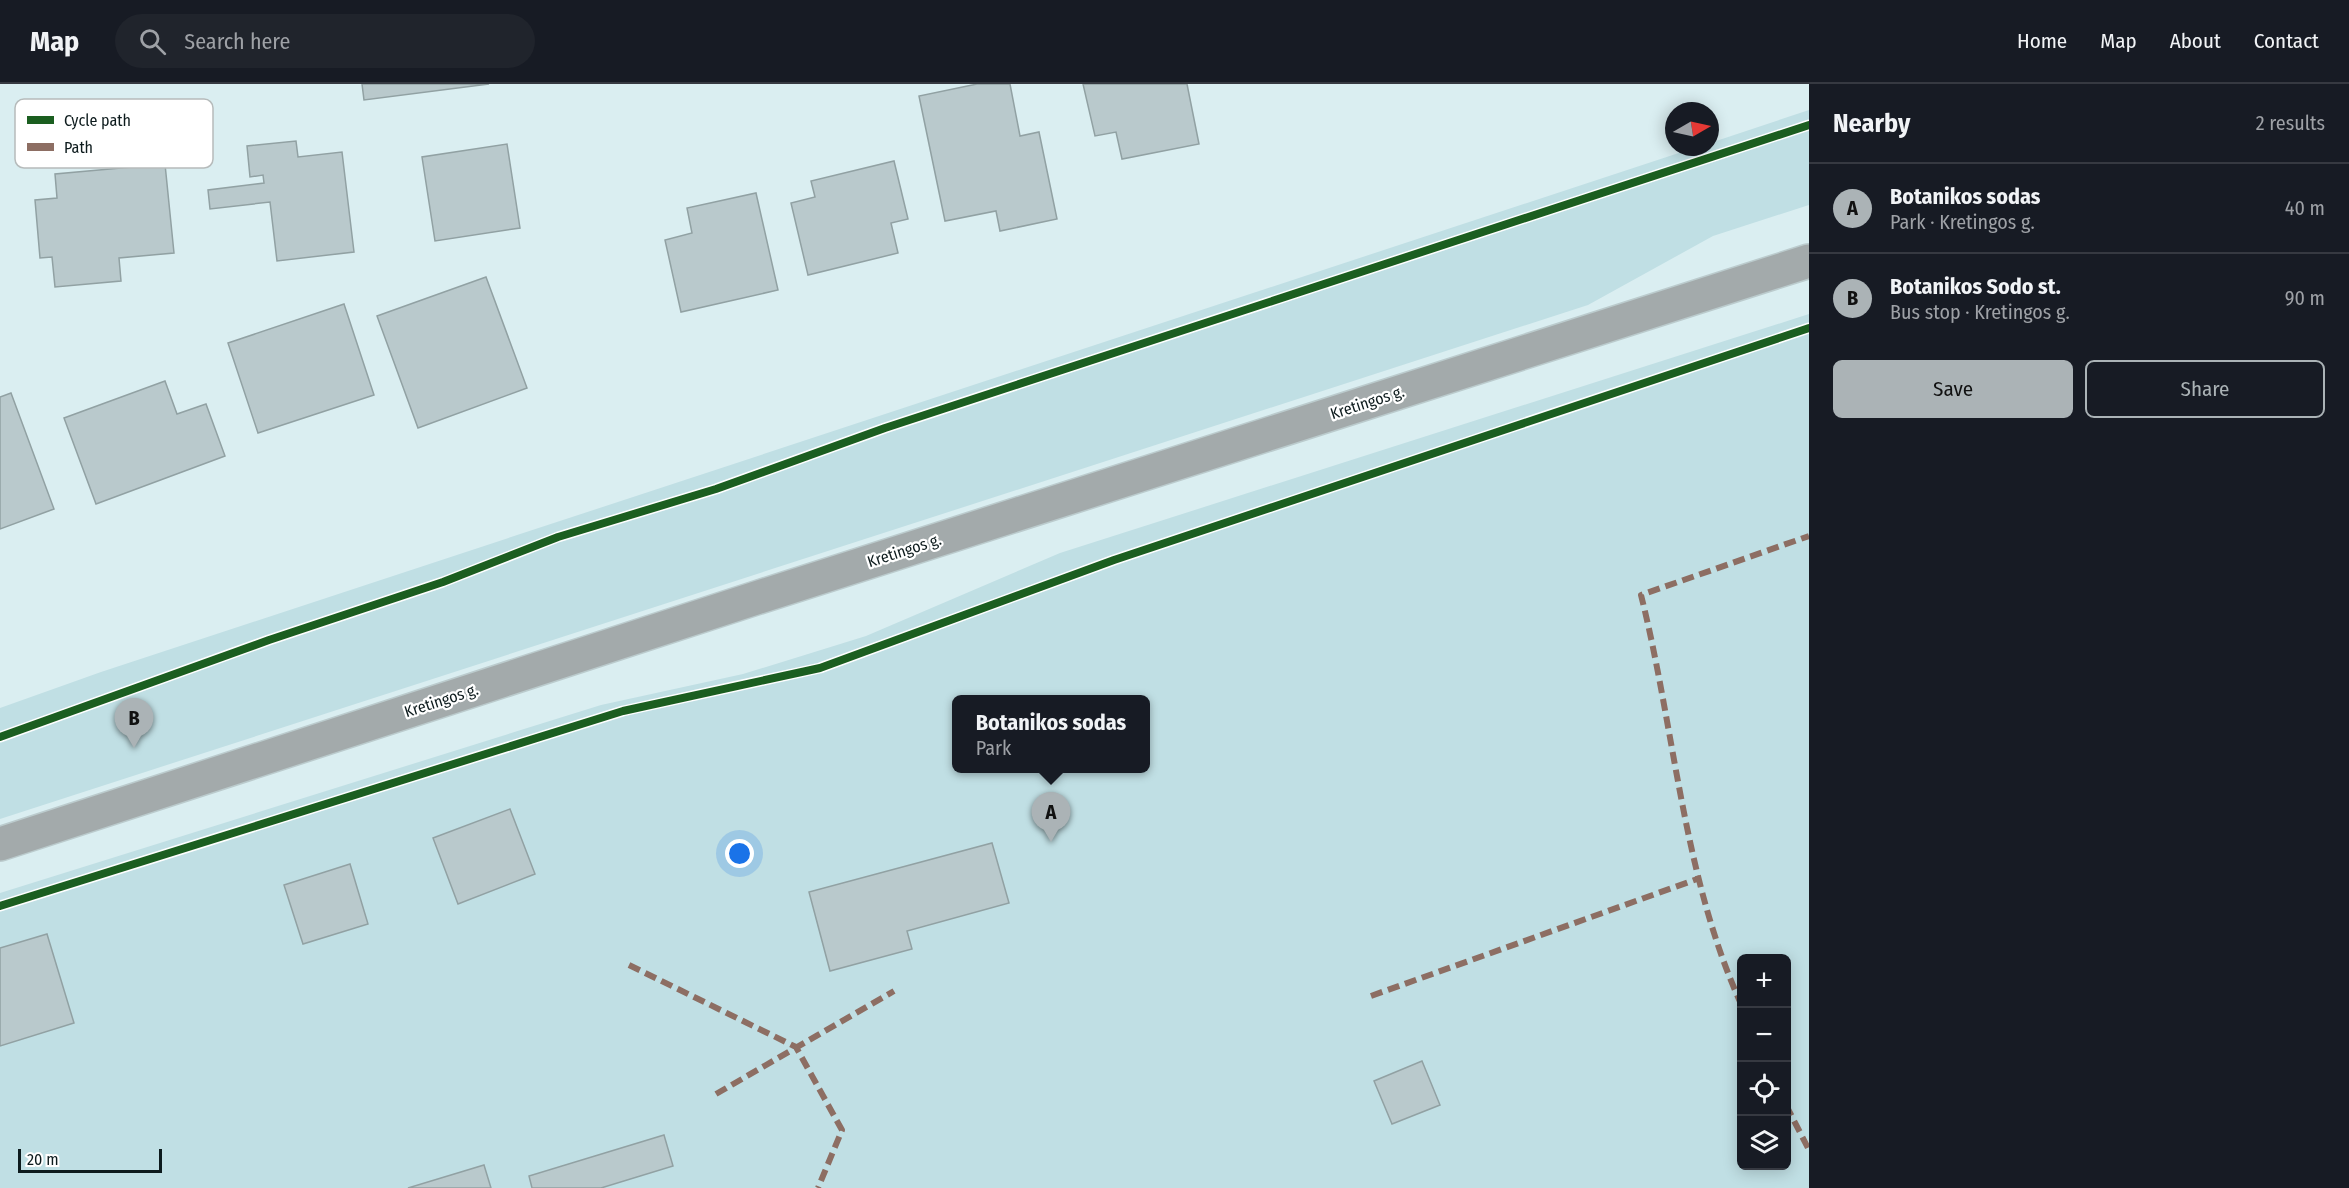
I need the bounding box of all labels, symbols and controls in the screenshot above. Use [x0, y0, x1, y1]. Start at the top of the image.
search box [115, 14, 535, 68]
text: Map [30, 25, 79, 58]
icon: search [136, 25, 169, 58]
text: Search here [184, 28, 290, 55]
text: Home [2017, 28, 2067, 54]
text: Map [2100, 28, 2137, 54]
text: About [2170, 28, 2221, 54]
text: Contact [2254, 28, 2319, 54]
legend [15, 99, 213, 168]
north arrow [1665, 102, 1719, 156]
text: Nearby [1833, 108, 1910, 139]
text: Cycle path [64, 111, 131, 130]
text: 2 results [2256, 111, 2325, 135]
text: Path [64, 138, 93, 157]
text: Botanikos sodas [1890, 183, 2040, 210]
text: A [1847, 196, 1858, 220]
text: 40 m [2285, 196, 2325, 220]
text: Park · Kretingos g. [1890, 210, 2035, 234]
text: Botanikos Sodo st. [1890, 273, 2061, 300]
text: B [1847, 286, 1858, 310]
text: 90 m [2285, 286, 2325, 310]
text: Bus stop · Kretingos g. [1890, 300, 2070, 324]
button: Save [1833, 360, 2073, 418]
button: Share [2085, 360, 2325, 418]
street label: Kretingos g. [1328, 382, 1406, 423]
street label: Kretingos g. [865, 530, 943, 571]
street label: Kretingos g. [402, 680, 480, 721]
popup [952, 695, 1150, 773]
pin: B [114, 698, 154, 748]
text: Botanikos sodas [976, 709, 1126, 736]
text: Park [976, 736, 1011, 760]
pin: A [1032, 792, 1070, 842]
your location [725, 839, 754, 868]
map controls [1737, 954, 1791, 1170]
button: + [1737, 954, 1791, 1008]
button: − [1737, 1008, 1791, 1062]
button: locate [1737, 1062, 1791, 1116]
button: layers [1737, 1116, 1791, 1170]
scale bar [18, 1146, 162, 1174]
text: 20 m [27, 1150, 58, 1169]

